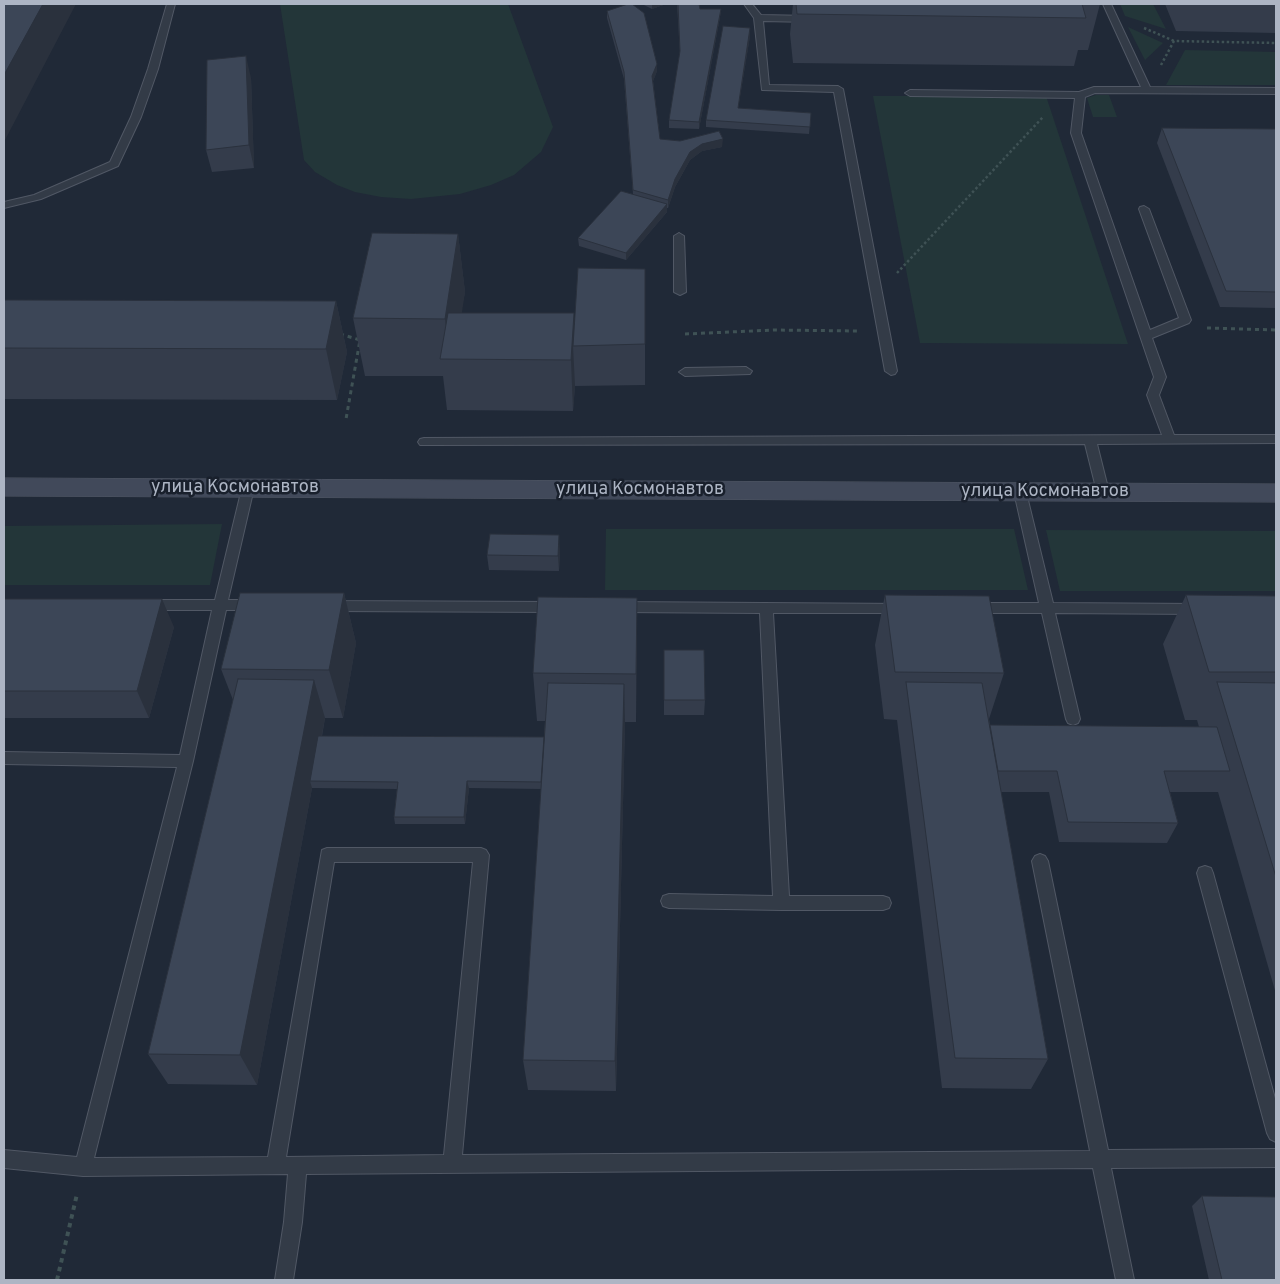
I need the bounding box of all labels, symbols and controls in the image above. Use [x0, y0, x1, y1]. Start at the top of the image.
street label: улица Космонавтов [151, 477, 319, 499]
street label: улица Космонавтов [556, 479, 724, 501]
street label: улица Космонавтов [961, 481, 1129, 503]

